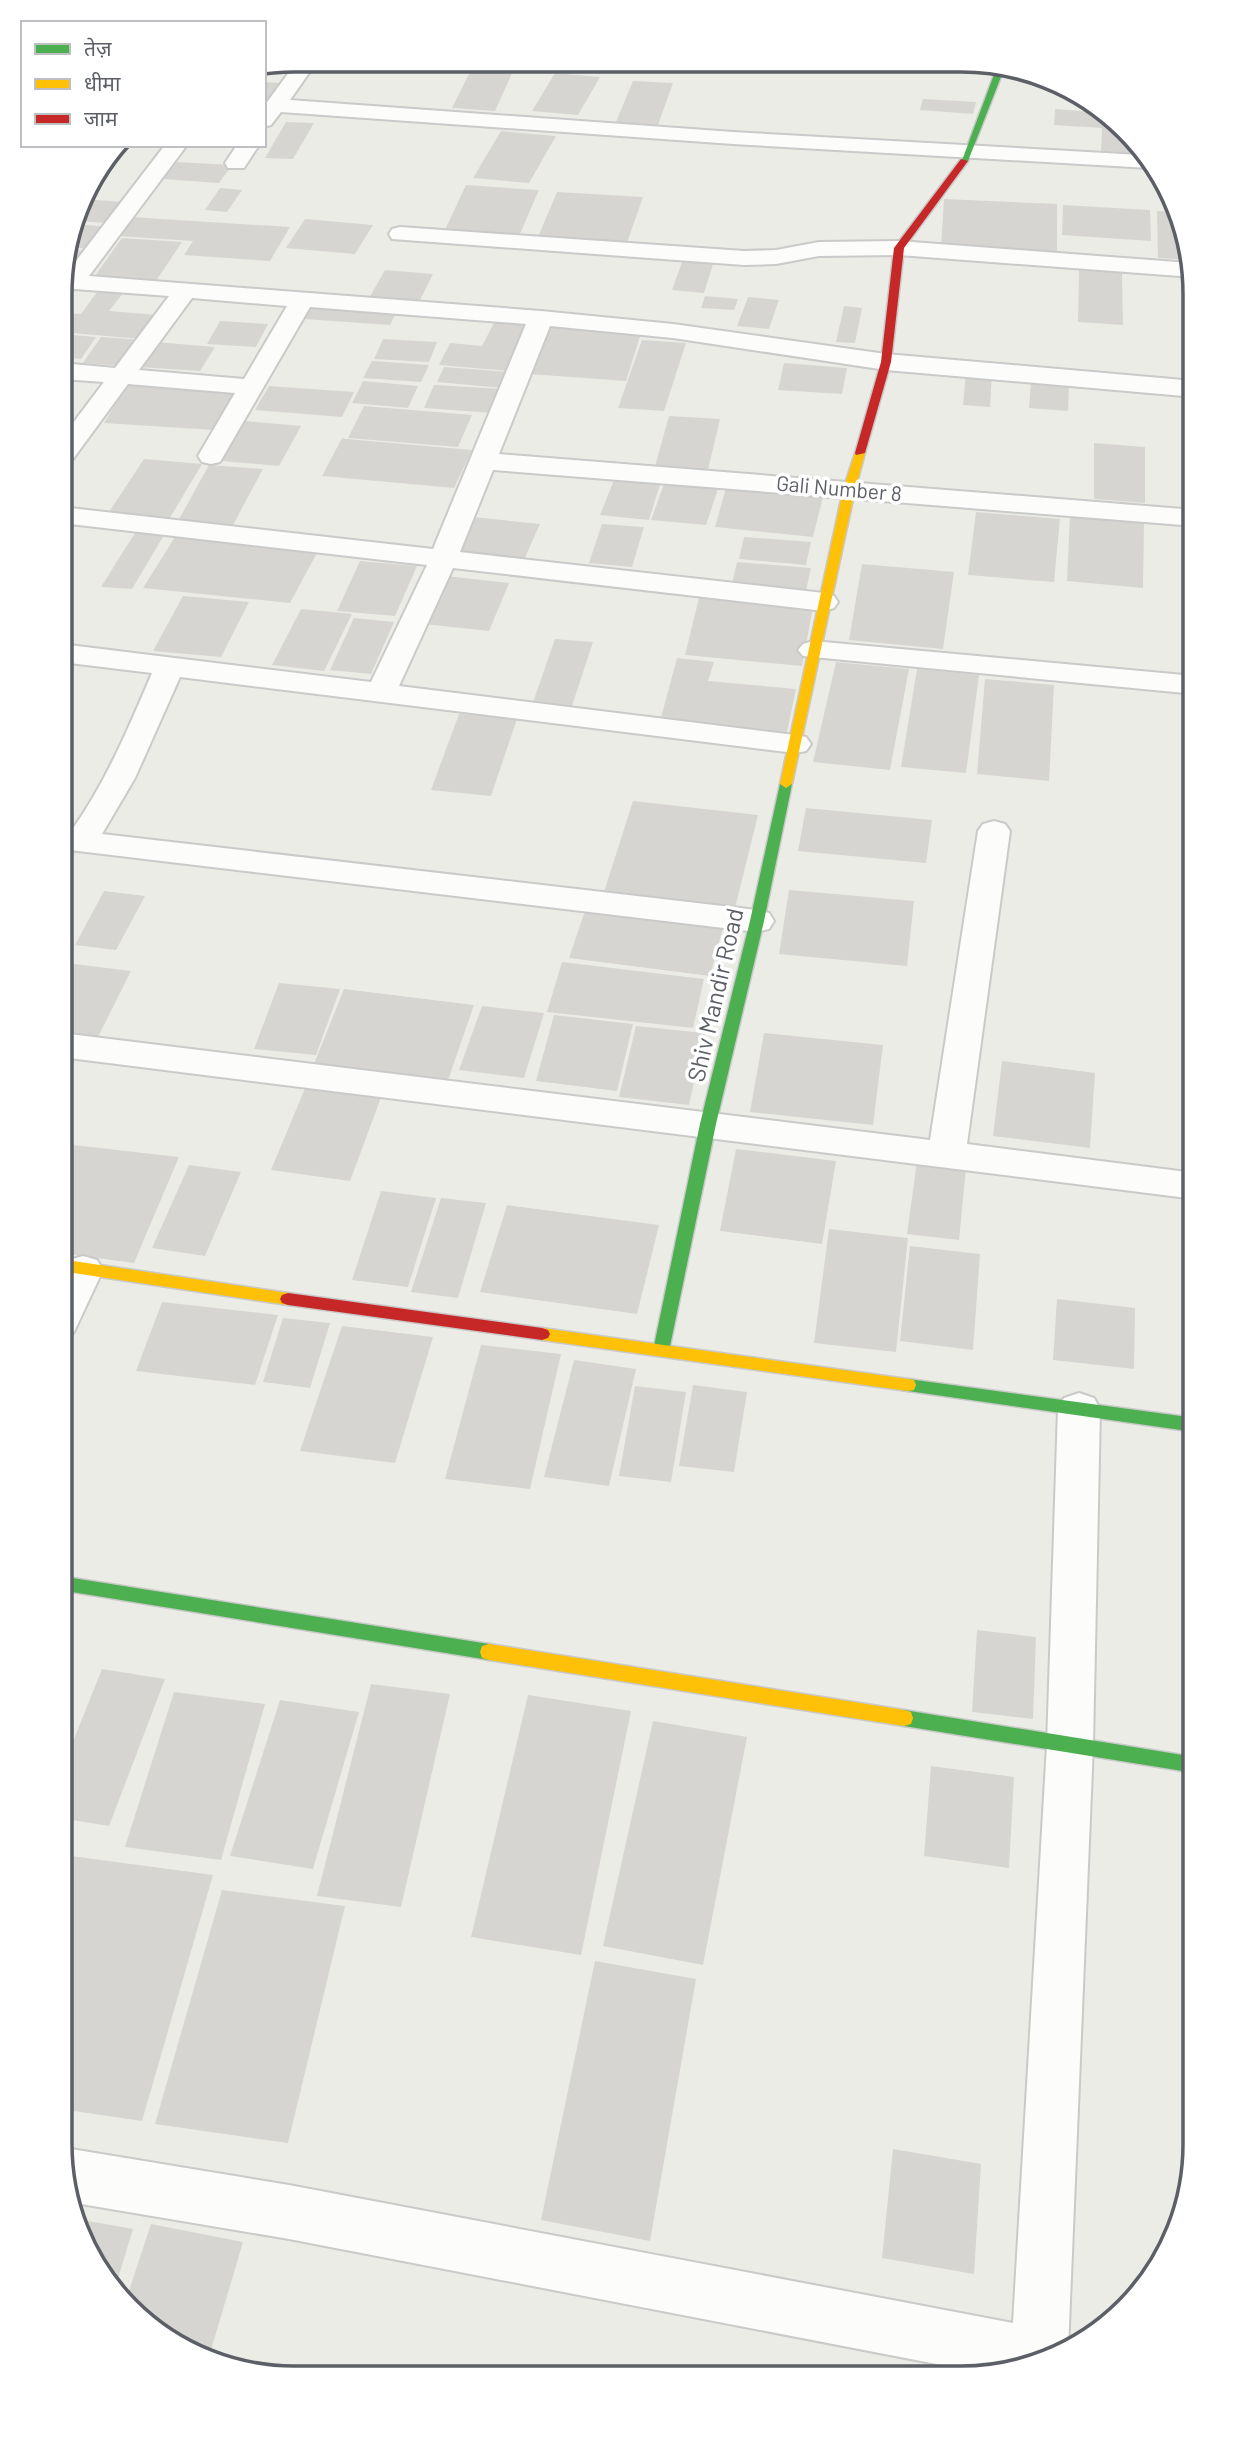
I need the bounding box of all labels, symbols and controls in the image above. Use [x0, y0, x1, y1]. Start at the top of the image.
legend [21, 21, 266, 147]
text: तेज़ [84, 35, 112, 60]
text: धीमा [84, 70, 121, 95]
text: जाम [84, 105, 118, 130]
street label: Gali Number 8 [775, 470, 903, 505]
street label: Shiv Mandir Road [680, 905, 749, 1084]

